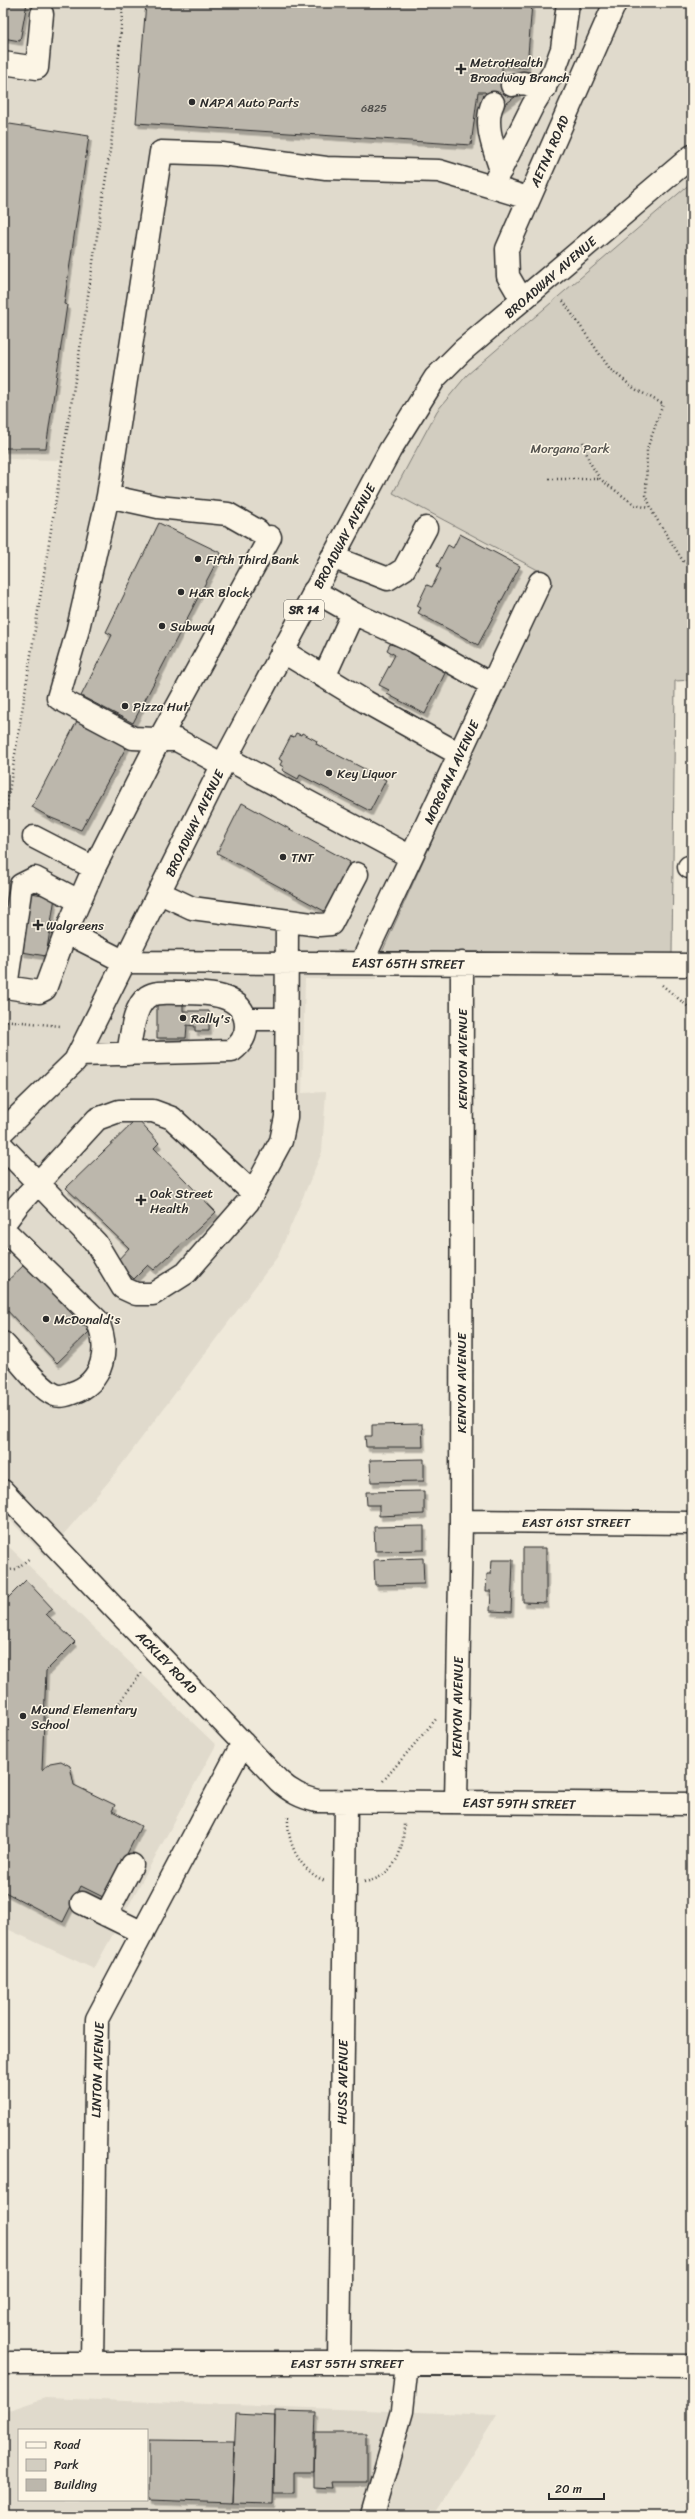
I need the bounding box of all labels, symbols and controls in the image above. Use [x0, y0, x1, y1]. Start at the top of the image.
place label: MetroHealth Broadway Branch [470, 51, 570, 89]
marker: MetroHealth Broadway Branch [455, 63, 467, 75]
place label: NAPA Auto Parts [200, 91, 300, 114]
marker: NAPA Auto Parts [187, 97, 197, 107]
house number: 6825 [361, 99, 387, 118]
street label: AETNA ROAD [523, 111, 576, 192]
street label: BROADWAY AVENUE [499, 230, 603, 324]
park label: Morgana Park [530, 437, 610, 460]
street label: BROADWAY AVENUE [307, 479, 382, 593]
place label: Fifth Third Bank [206, 548, 300, 571]
marker: Fifth Third Bank [193, 554, 203, 564]
place label: H&R Block [189, 581, 250, 604]
marker: H&R Block [176, 587, 186, 597]
road number: SR 14 [284, 600, 324, 620]
place label: Subway [170, 615, 215, 638]
marker: Subway [157, 621, 167, 631]
place label: Pizza Hut [133, 695, 189, 718]
marker: Pizza Hut [120, 701, 130, 711]
street label: MORGANA AVENUE [417, 716, 486, 828]
place label: Key Liquor [337, 762, 397, 785]
street label: BROADWAY AVENUE [159, 765, 231, 881]
marker: Key Liquor [324, 768, 334, 778]
place label: TNT [291, 846, 315, 869]
marker: TNT [278, 852, 288, 862]
place label: Walgreens [46, 914, 104, 937]
marker: Walgreens [33, 920, 43, 930]
street label: EAST 65TH STREET [352, 951, 465, 976]
place label: Rally's [191, 1007, 231, 1030]
street label: KENYON AVENUE [451, 1008, 474, 1109]
marker: Rally's [178, 1013, 188, 1023]
place label: Oak Street Health [150, 1182, 213, 1220]
marker: Oak Street Health [135, 1194, 147, 1206]
place label: McDonald's [54, 1308, 120, 1331]
marker: McDonald's [41, 1314, 51, 1324]
street label: KENYON AVENUE [450, 1332, 473, 1433]
street label: EAST 61ST STREET [522, 1511, 631, 1534]
street label: ACKLEY ROAD [130, 1625, 203, 1700]
street label: KENYON AVENUE [445, 1656, 470, 1757]
place label: Mound Elementary School [31, 1698, 137, 1736]
marker: Mound Elementary School [18, 1711, 28, 1721]
street label: EAST 59TH STREET [462, 1791, 577, 1816]
street label: LINTON AVENUE [84, 2021, 111, 2118]
street label: HUSS AVENUE [330, 2039, 355, 2125]
street label: EAST 55TH STREET [291, 2352, 405, 2375]
legend [18, 2429, 148, 2501]
text: Road [54, 2434, 81, 2456]
text: Park [54, 2454, 79, 2476]
text: Building [54, 2474, 97, 2496]
scale bar [549, 2475, 604, 2501]
text: 20 m [555, 2478, 582, 2500]

